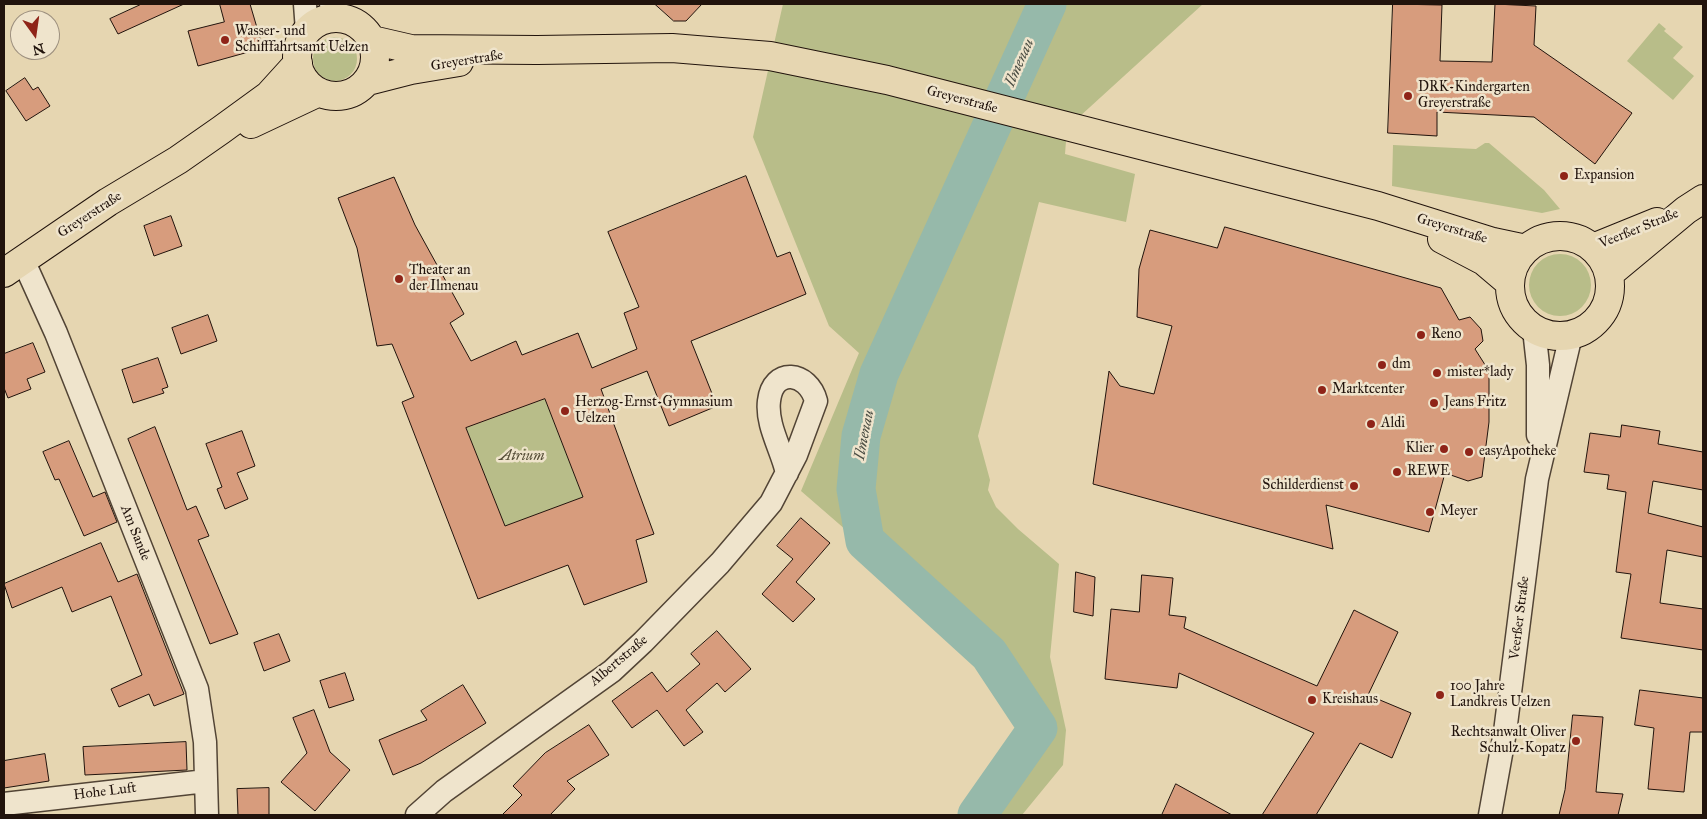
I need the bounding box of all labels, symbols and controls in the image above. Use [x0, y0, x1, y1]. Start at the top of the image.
north arrow [10, 10, 60, 60]
place label: Wasser- und Schifffahrtsamt Uelzen [235, 24, 368, 56]
marker: Wasser- und Schifffahrtsamt Uelzen [219, 34, 231, 46]
water label: Ilmenau [1002, 36, 1038, 90]
text: N [31, 39, 46, 59]
street label: Greyerstraße [430, 47, 504, 75]
place label: DRK-Kindergarten Greyerstraße [1418, 80, 1530, 112]
street label: Greyerstraße [925, 82, 999, 118]
marker: DRK-Kindergarten Greyerstraße [1402, 90, 1414, 102]
place label: Expansion [1574, 168, 1634, 184]
marker: Expansion [1558, 170, 1570, 182]
street label: Greyerstraße [55, 188, 125, 242]
street label: Veerßer Straße [1597, 205, 1681, 253]
street label: Greyerstraße [1415, 210, 1489, 248]
place label: Theater an der Ilmenau [409, 263, 478, 296]
marker: Theater an der Ilmenau [393, 273, 405, 285]
place label: Reno [1431, 327, 1461, 343]
marker: Reno [1415, 329, 1427, 341]
place label: dm [1392, 357, 1411, 373]
marker: dm [1376, 359, 1388, 371]
place label: mister*lady [1447, 365, 1513, 381]
marker: mister*lady [1431, 367, 1443, 379]
place label: Marktcenter [1332, 382, 1404, 398]
marker: Marktcenter [1316, 384, 1328, 396]
place label: Herzog-Ernst-Gymnasium Uelzen [575, 395, 733, 428]
place label: Jeans Fritz [1444, 395, 1506, 411]
marker: Jeans Fritz [1428, 397, 1440, 409]
marker: Herzog-Ernst-Gymnasium Uelzen [559, 405, 571, 417]
water label: Ilmenau [851, 409, 879, 461]
place label: Aldi [1381, 416, 1405, 432]
marker: Aldi [1365, 418, 1377, 430]
place label: Klier [1405, 441, 1434, 457]
marker: Klier [1438, 443, 1450, 455]
place label: easyApotheke [1479, 444, 1556, 460]
marker: easyApotheke [1463, 446, 1475, 458]
park label: Atrium [500, 449, 544, 465]
place label: REWE [1407, 464, 1450, 480]
marker: REWE [1391, 466, 1403, 478]
place label: Schilderdienst [1262, 478, 1344, 494]
marker: Schilderdienst [1348, 480, 1360, 492]
street label: Am Sande [116, 503, 154, 563]
place label: Meyer [1440, 504, 1478, 520]
marker: Meyer [1424, 506, 1436, 518]
street label: Veerßer Straße [1507, 575, 1533, 661]
street label: Albertstraße [587, 632, 651, 690]
place label: 100 Jahre Landkreis Uelzen [1450, 679, 1551, 712]
marker: 100 Jahre Landkreis Uelzen [1434, 689, 1446, 701]
place label: Kreishaus [1322, 692, 1378, 708]
marker: Kreishaus [1306, 694, 1318, 706]
place label: Rechtsanwalt Oliver Schulz-Kopatz [1451, 725, 1566, 758]
marker: Rechtsanwalt Oliver Schulz-Kopatz [1570, 735, 1582, 747]
street label: Hohe Luft [73, 780, 137, 804]

